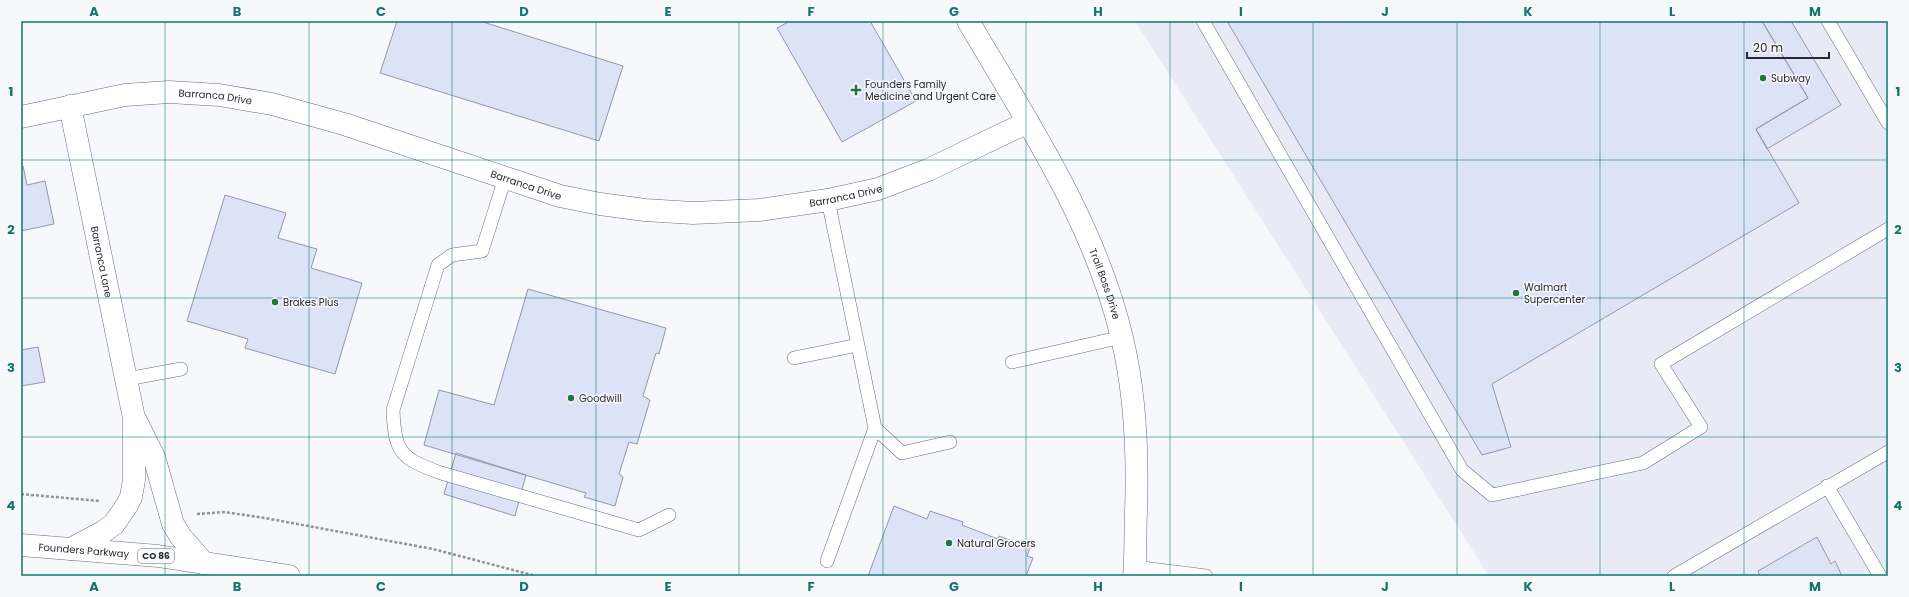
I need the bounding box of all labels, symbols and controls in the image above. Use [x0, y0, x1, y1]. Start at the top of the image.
text: A [89, 2, 99, 21]
text: B [233, 2, 242, 21]
text: C [376, 2, 386, 21]
text: D [519, 2, 529, 21]
text: E [664, 2, 672, 21]
text: F [807, 2, 815, 21]
text: G [949, 2, 959, 21]
text: H [1093, 2, 1103, 21]
text: I [1239, 2, 1243, 21]
text: J [1381, 2, 1389, 21]
text: K [1523, 2, 1533, 21]
text: L [1669, 2, 1675, 21]
text: M [1809, 2, 1821, 21]
scale bar [1747, 34, 1829, 60]
text: 20 m [1753, 39, 1783, 56]
place label: Subway [1771, 71, 1811, 86]
marker: Subway [1758, 73, 1768, 83]
place label: Founders Family Medicine and Urgent Care [865, 77, 996, 104]
text: 1 [9, 82, 13, 101]
text: 1 [1896, 82, 1900, 101]
marker: Founders Family Medicine and Urgent Care [850, 84, 862, 96]
street label: Barranca Drive [178, 85, 253, 108]
street label: Barranca Drive [489, 166, 564, 204]
street label: Barranca Drive [808, 181, 885, 210]
text: 2 [7, 220, 15, 239]
text: 2 [1894, 220, 1902, 239]
street label: Barranca Lane [87, 225, 117, 299]
street label: Trail Boss Drive [1086, 246, 1124, 321]
place label: Walmart Supercenter [1524, 280, 1585, 307]
marker: Walmart Supercenter [1511, 288, 1521, 298]
place label: Brakes Plus [283, 295, 339, 310]
marker: Brakes Plus [270, 297, 280, 307]
text: 3 [7, 358, 15, 377]
text: 3 [1894, 358, 1902, 377]
place label: Goodwill [579, 391, 622, 406]
marker: Goodwill [566, 393, 576, 403]
text: 4 [7, 496, 16, 515]
text: 4 [1894, 496, 1903, 515]
place label: Natural Grocers [957, 536, 1036, 551]
marker: Natural Grocers [944, 538, 954, 548]
street label: Founders Parkway [38, 539, 130, 561]
road number: CO 86 [138, 549, 174, 563]
text: A [89, 577, 99, 596]
text: B [233, 577, 242, 596]
text: C [376, 577, 386, 596]
text: D [519, 577, 529, 596]
text: E [664, 577, 672, 596]
text: F [807, 577, 815, 596]
text: G [949, 577, 959, 596]
text: H [1093, 577, 1103, 596]
text: I [1239, 577, 1243, 596]
text: J [1381, 577, 1389, 596]
text: K [1523, 577, 1533, 596]
text: L [1669, 577, 1675, 596]
text: M [1809, 577, 1821, 596]

